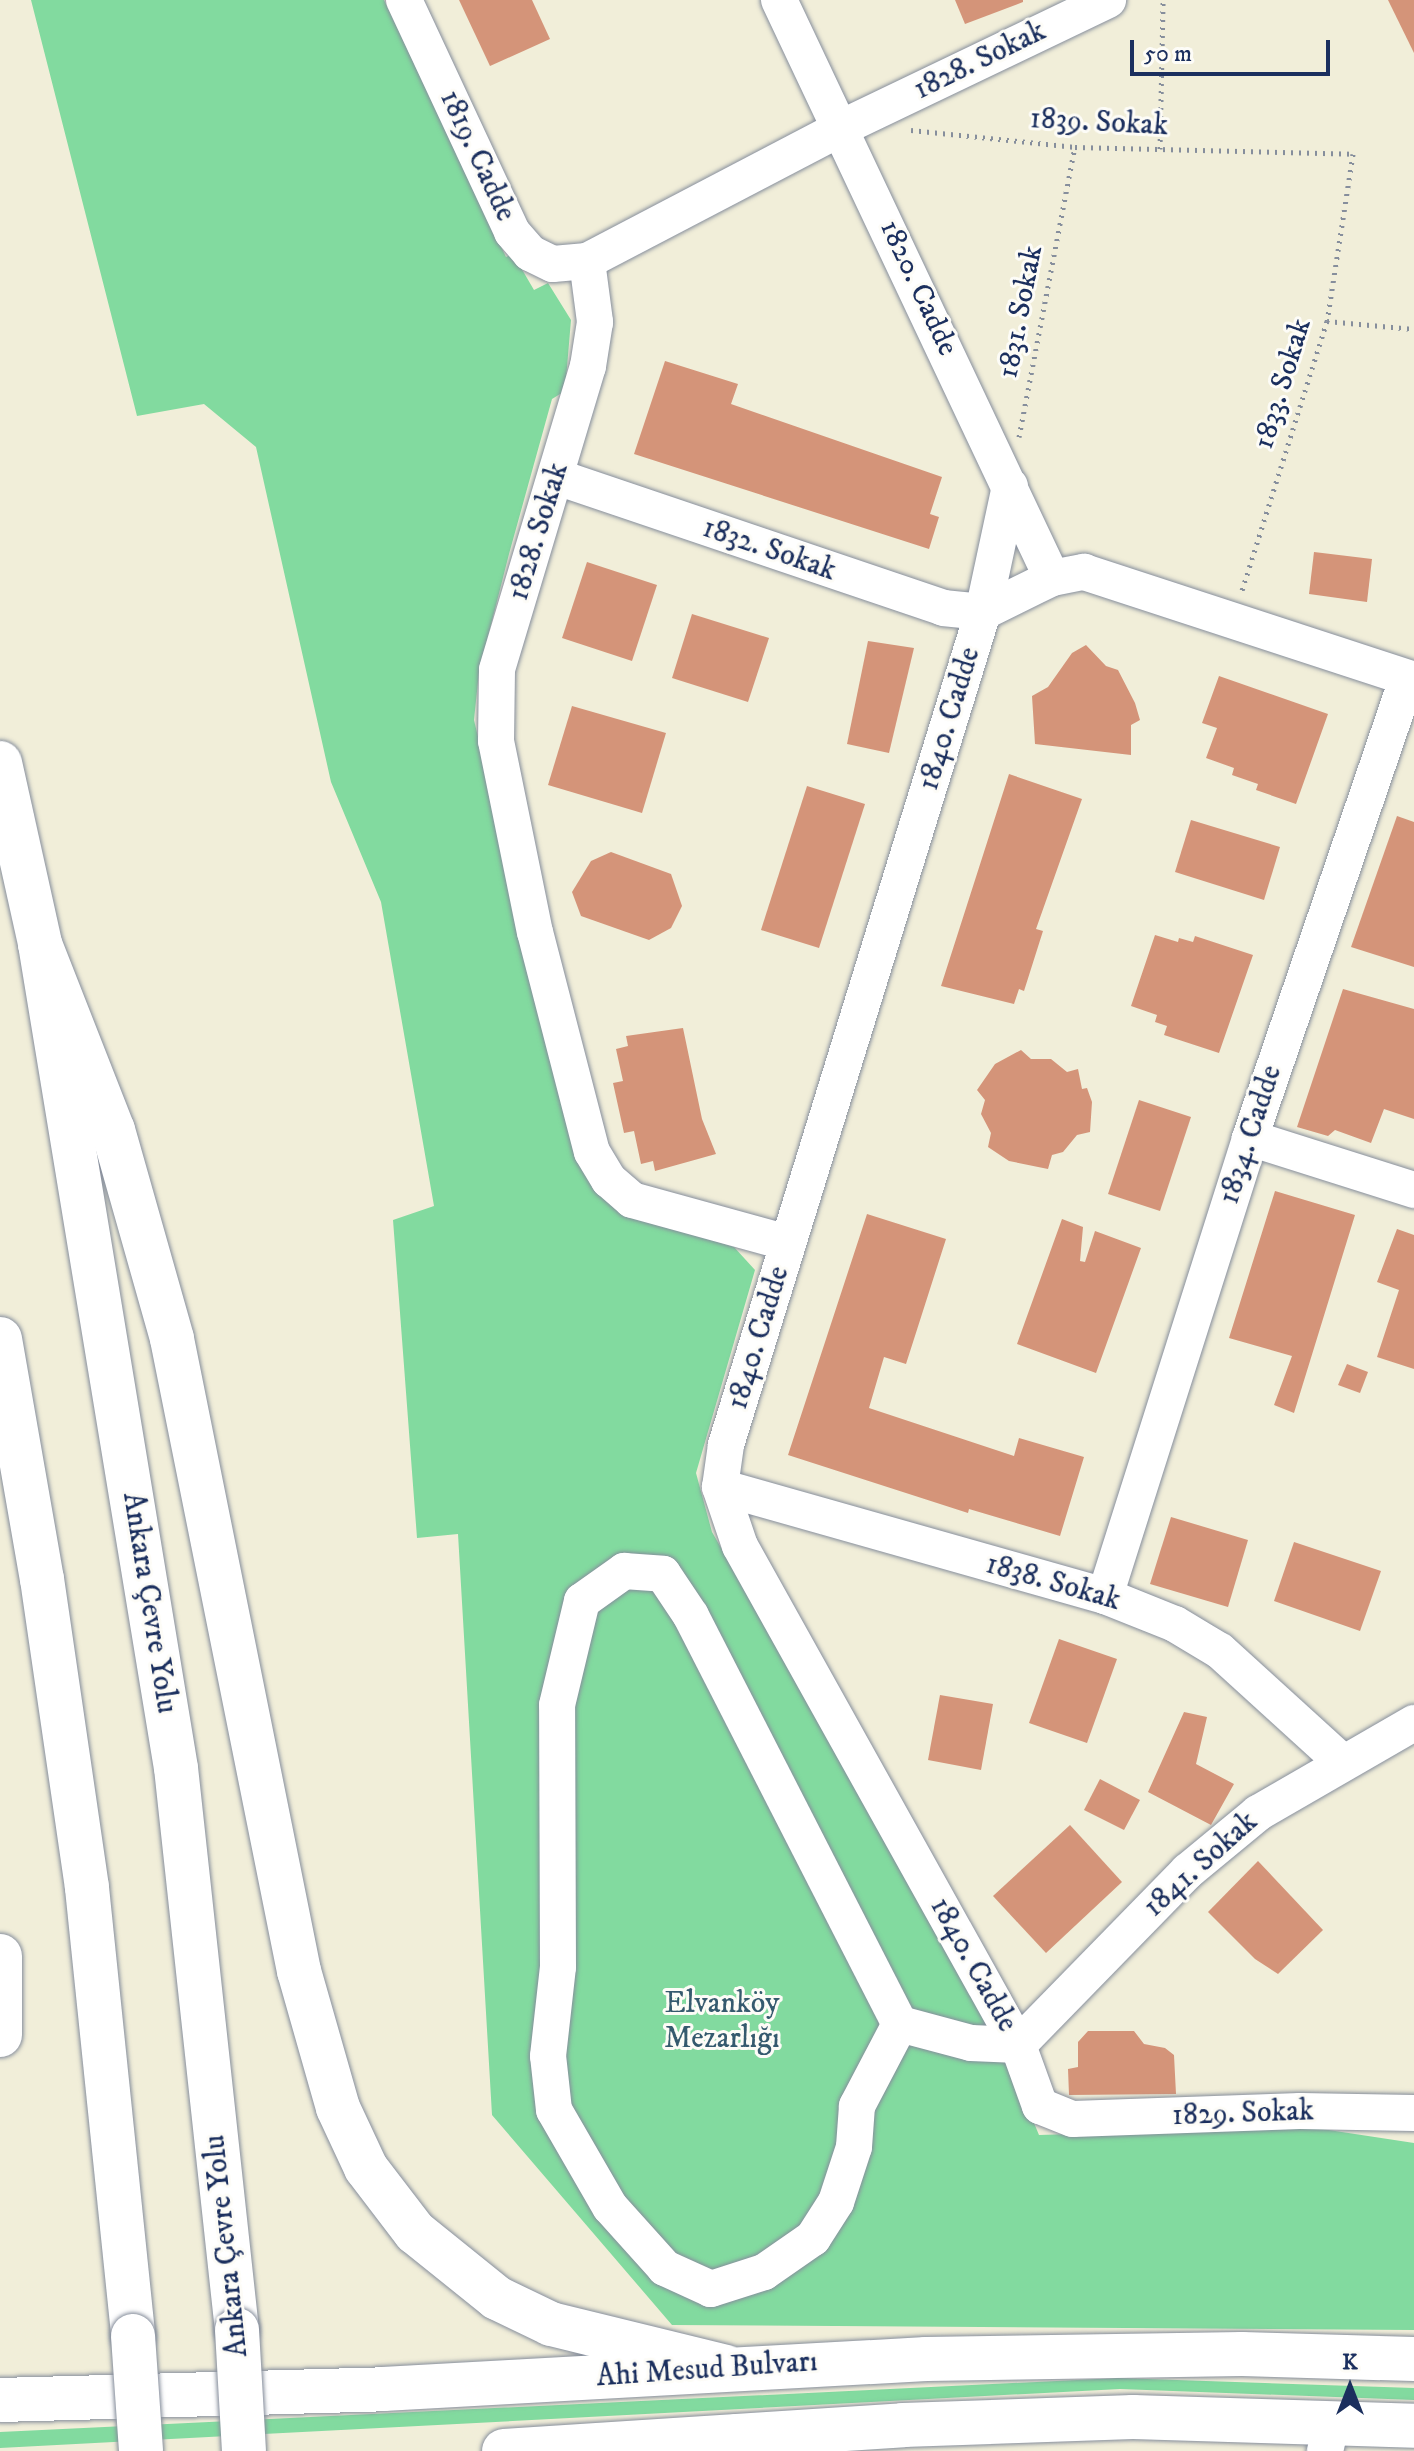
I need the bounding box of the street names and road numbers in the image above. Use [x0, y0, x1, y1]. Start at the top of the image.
street label: 1828. Sokak [908, 14, 1052, 108]
street label: 1819. Cadde [431, 85, 523, 227]
street label: 1839. Sokak [1029, 101, 1169, 145]
street label: 1820. Cadde [871, 214, 965, 362]
street label: 1831. Sokak [991, 243, 1051, 381]
street label: 1833. Sokak [1246, 314, 1320, 454]
street label: 1828. Sokak [501, 459, 577, 605]
street label: 1832. Sokak [698, 510, 840, 590]
street label: 1840. Cadde [911, 643, 989, 795]
street label: 1834. Cadde [1212, 1061, 1290, 1209]
street label: 1840. Cadde [720, 1262, 798, 1414]
street label: Ankara Çevre Yolu [114, 1490, 184, 1716]
street label: 1838. Sokak [981, 1547, 1125, 1619]
street label: 1841. Sokak [1137, 1805, 1265, 1925]
street label: 1840. Cadde [921, 1892, 1025, 2038]
street label: 1829. Sokak [1171, 2094, 1315, 2134]
street label: Ankara Çevre Yolu [197, 2133, 257, 2359]
street label: Ahi Mesud Bulvarı [595, 2344, 819, 2396]

